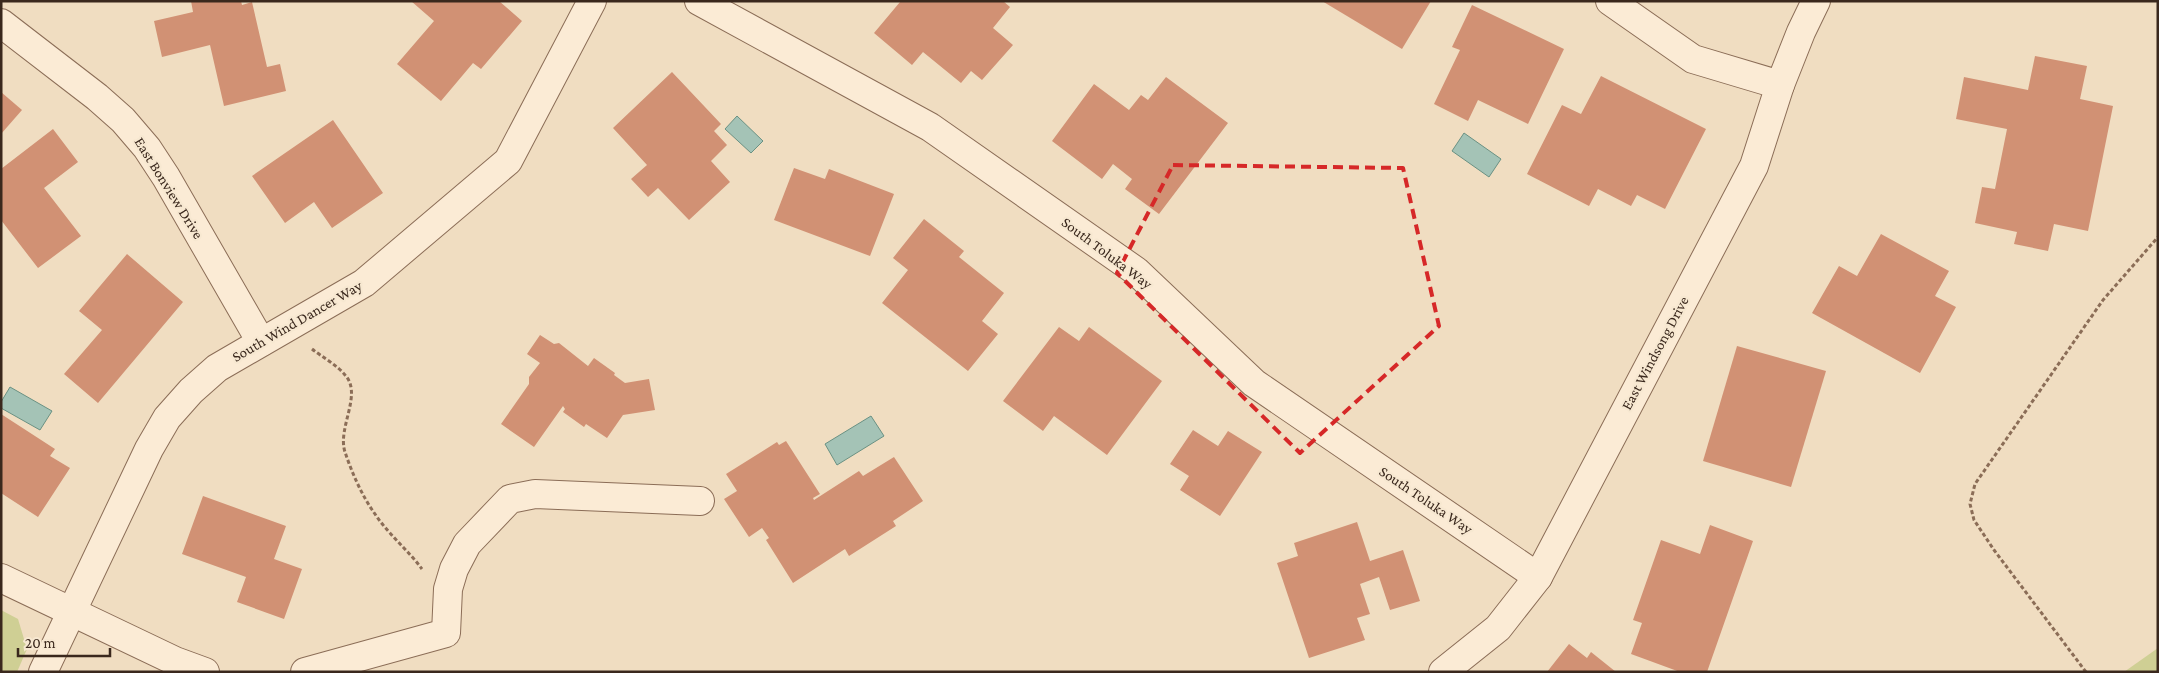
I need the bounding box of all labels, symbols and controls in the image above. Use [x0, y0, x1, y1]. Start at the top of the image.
street label: East Bonview Drive [131, 134, 207, 242]
street label: South Toluka Way [1058, 214, 1155, 293]
street label: South Wind Dancer Way [229, 277, 365, 366]
street label: East Windsong Drive [1618, 293, 1693, 413]
street label: South Toluka Way [1376, 463, 1476, 538]
scale bar [18, 626, 110, 658]
text: 20 m [25, 635, 56, 651]

